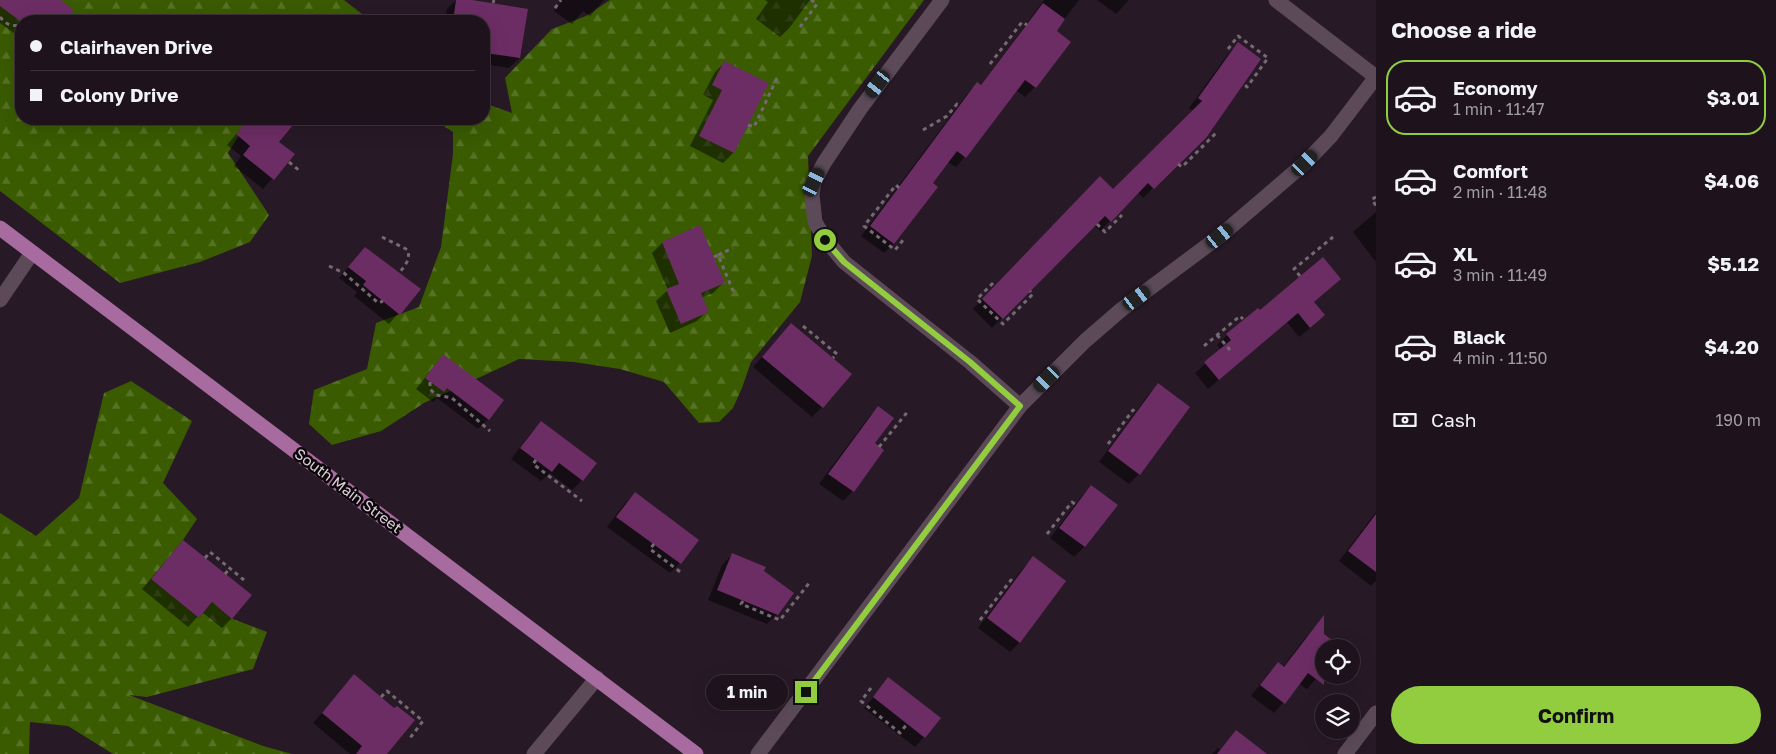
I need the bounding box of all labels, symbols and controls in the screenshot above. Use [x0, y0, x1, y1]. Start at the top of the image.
text: Choose a ride [1391, 16, 1537, 43]
text: Clairhaven Drive [60, 35, 213, 58]
car [862, 68, 893, 100]
icon: car [1393, 75, 1438, 120]
text: Economy [1453, 76, 1538, 99]
text: Colony Drive [60, 83, 178, 106]
text: $3.01 [1706, 86, 1759, 109]
text: 1 min · 11:47 [1453, 99, 1544, 119]
car [1289, 147, 1320, 179]
icon: car [1393, 158, 1438, 203]
text: Comfort [1453, 159, 1528, 182]
car [800, 165, 827, 199]
text: $4.06 [1704, 169, 1759, 192]
text: 2 min · 11:48 [1453, 182, 1547, 202]
car [1203, 221, 1236, 251]
route start [814, 229, 836, 251]
icon: car [1393, 241, 1438, 286]
text: XL [1453, 242, 1478, 265]
text: $5.12 [1707, 252, 1759, 275]
text: 3 min · 11:49 [1453, 265, 1547, 285]
car [1120, 283, 1153, 313]
icon: car [1393, 324, 1438, 369]
text: Black [1453, 325, 1506, 348]
text: $4.20 [1704, 335, 1759, 358]
text: 4 min · 11:50 [1453, 348, 1547, 368]
car [1031, 363, 1062, 395]
icon: cash [1391, 406, 1419, 434]
text: Cash [1431, 408, 1476, 431]
text: 190 m [1715, 410, 1761, 430]
street label: South Main Street [292, 444, 406, 536]
map controls [1315, 639, 1360, 739]
button: locate [1315, 639, 1360, 684]
callout: 1 min [706, 674, 788, 710]
route end [795, 681, 817, 703]
text: 1 min [727, 682, 767, 702]
button: Confirm [1391, 686, 1761, 744]
button: layers [1315, 694, 1360, 739]

